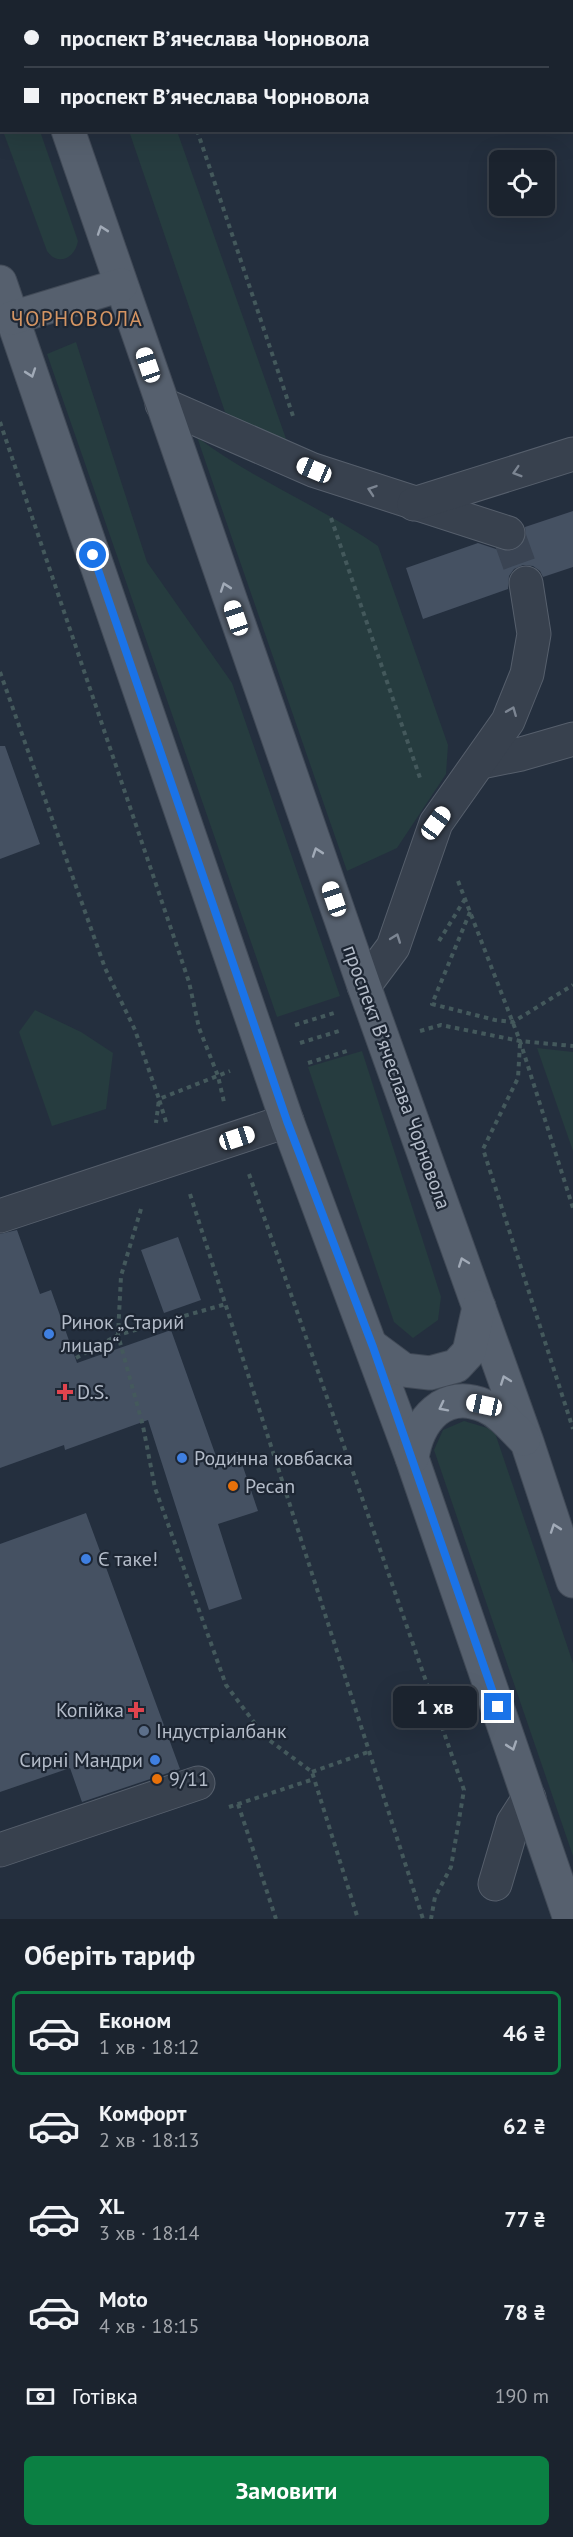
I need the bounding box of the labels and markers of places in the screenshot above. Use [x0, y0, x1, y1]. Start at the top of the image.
place label: Ринок „Старий лицар“ [60, 1309, 184, 1358]
marker: Ринок „Старий лицар“ [42, 1327, 56, 1341]
place label: D.S. [77, 1379, 109, 1405]
marker: D.S. [58, 1385, 72, 1399]
place label: Родинна ковбаска [194, 1445, 353, 1471]
marker: Родинна ковбаска [175, 1451, 189, 1465]
place label: Pecan [245, 1473, 295, 1499]
marker: Pecan [226, 1479, 240, 1493]
place label: Є таке! [98, 1546, 158, 1572]
marker: Є таке! [79, 1552, 93, 1566]
place label: Копійка [56, 1697, 124, 1723]
marker: Копійка [129, 1703, 143, 1717]
place label: Індустріалбанк [156, 1718, 287, 1744]
marker: Індустріалбанк [137, 1724, 151, 1738]
place label: Сирні Мандри [19, 1747, 143, 1773]
marker: Сирні Мандри [148, 1753, 162, 1767]
place label: 9/11 [169, 1766, 209, 1792]
marker: 9/11 [150, 1772, 164, 1786]

